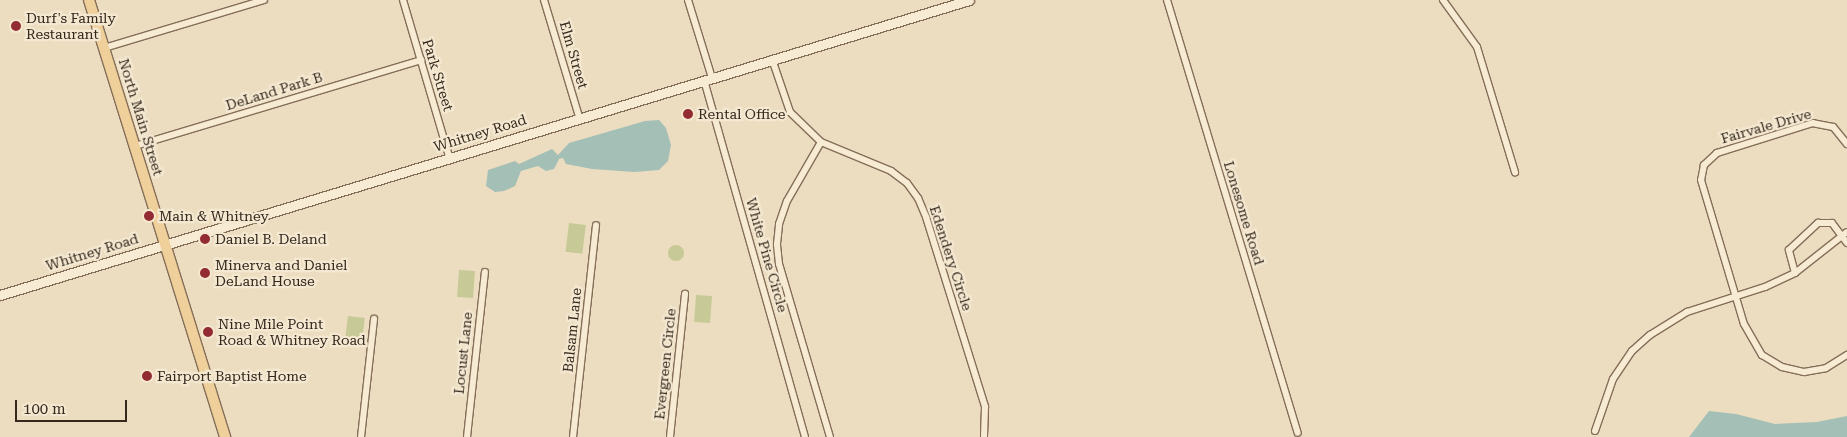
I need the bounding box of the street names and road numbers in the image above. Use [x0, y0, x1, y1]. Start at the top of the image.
street label: Elm Street [556, 19, 592, 91]
street label: Park Street [419, 37, 457, 113]
street label: North Main Street [115, 56, 167, 178]
street label: DeLand Park B [224, 68, 324, 114]
street label: Fairvale Drive [1719, 105, 1813, 147]
street label: Whitney Road [432, 111, 528, 155]
street label: Lonesome Road [1220, 159, 1268, 267]
street label: White Pine Circle [743, 196, 791, 314]
street label: Edendery Circle [926, 203, 976, 313]
street label: Whitney Road [44, 230, 140, 274]
street label: Balsam Lane [559, 287, 585, 373]
street label: Evergreen Circle [651, 308, 679, 420]
street label: Locust Lane [450, 311, 476, 395]

